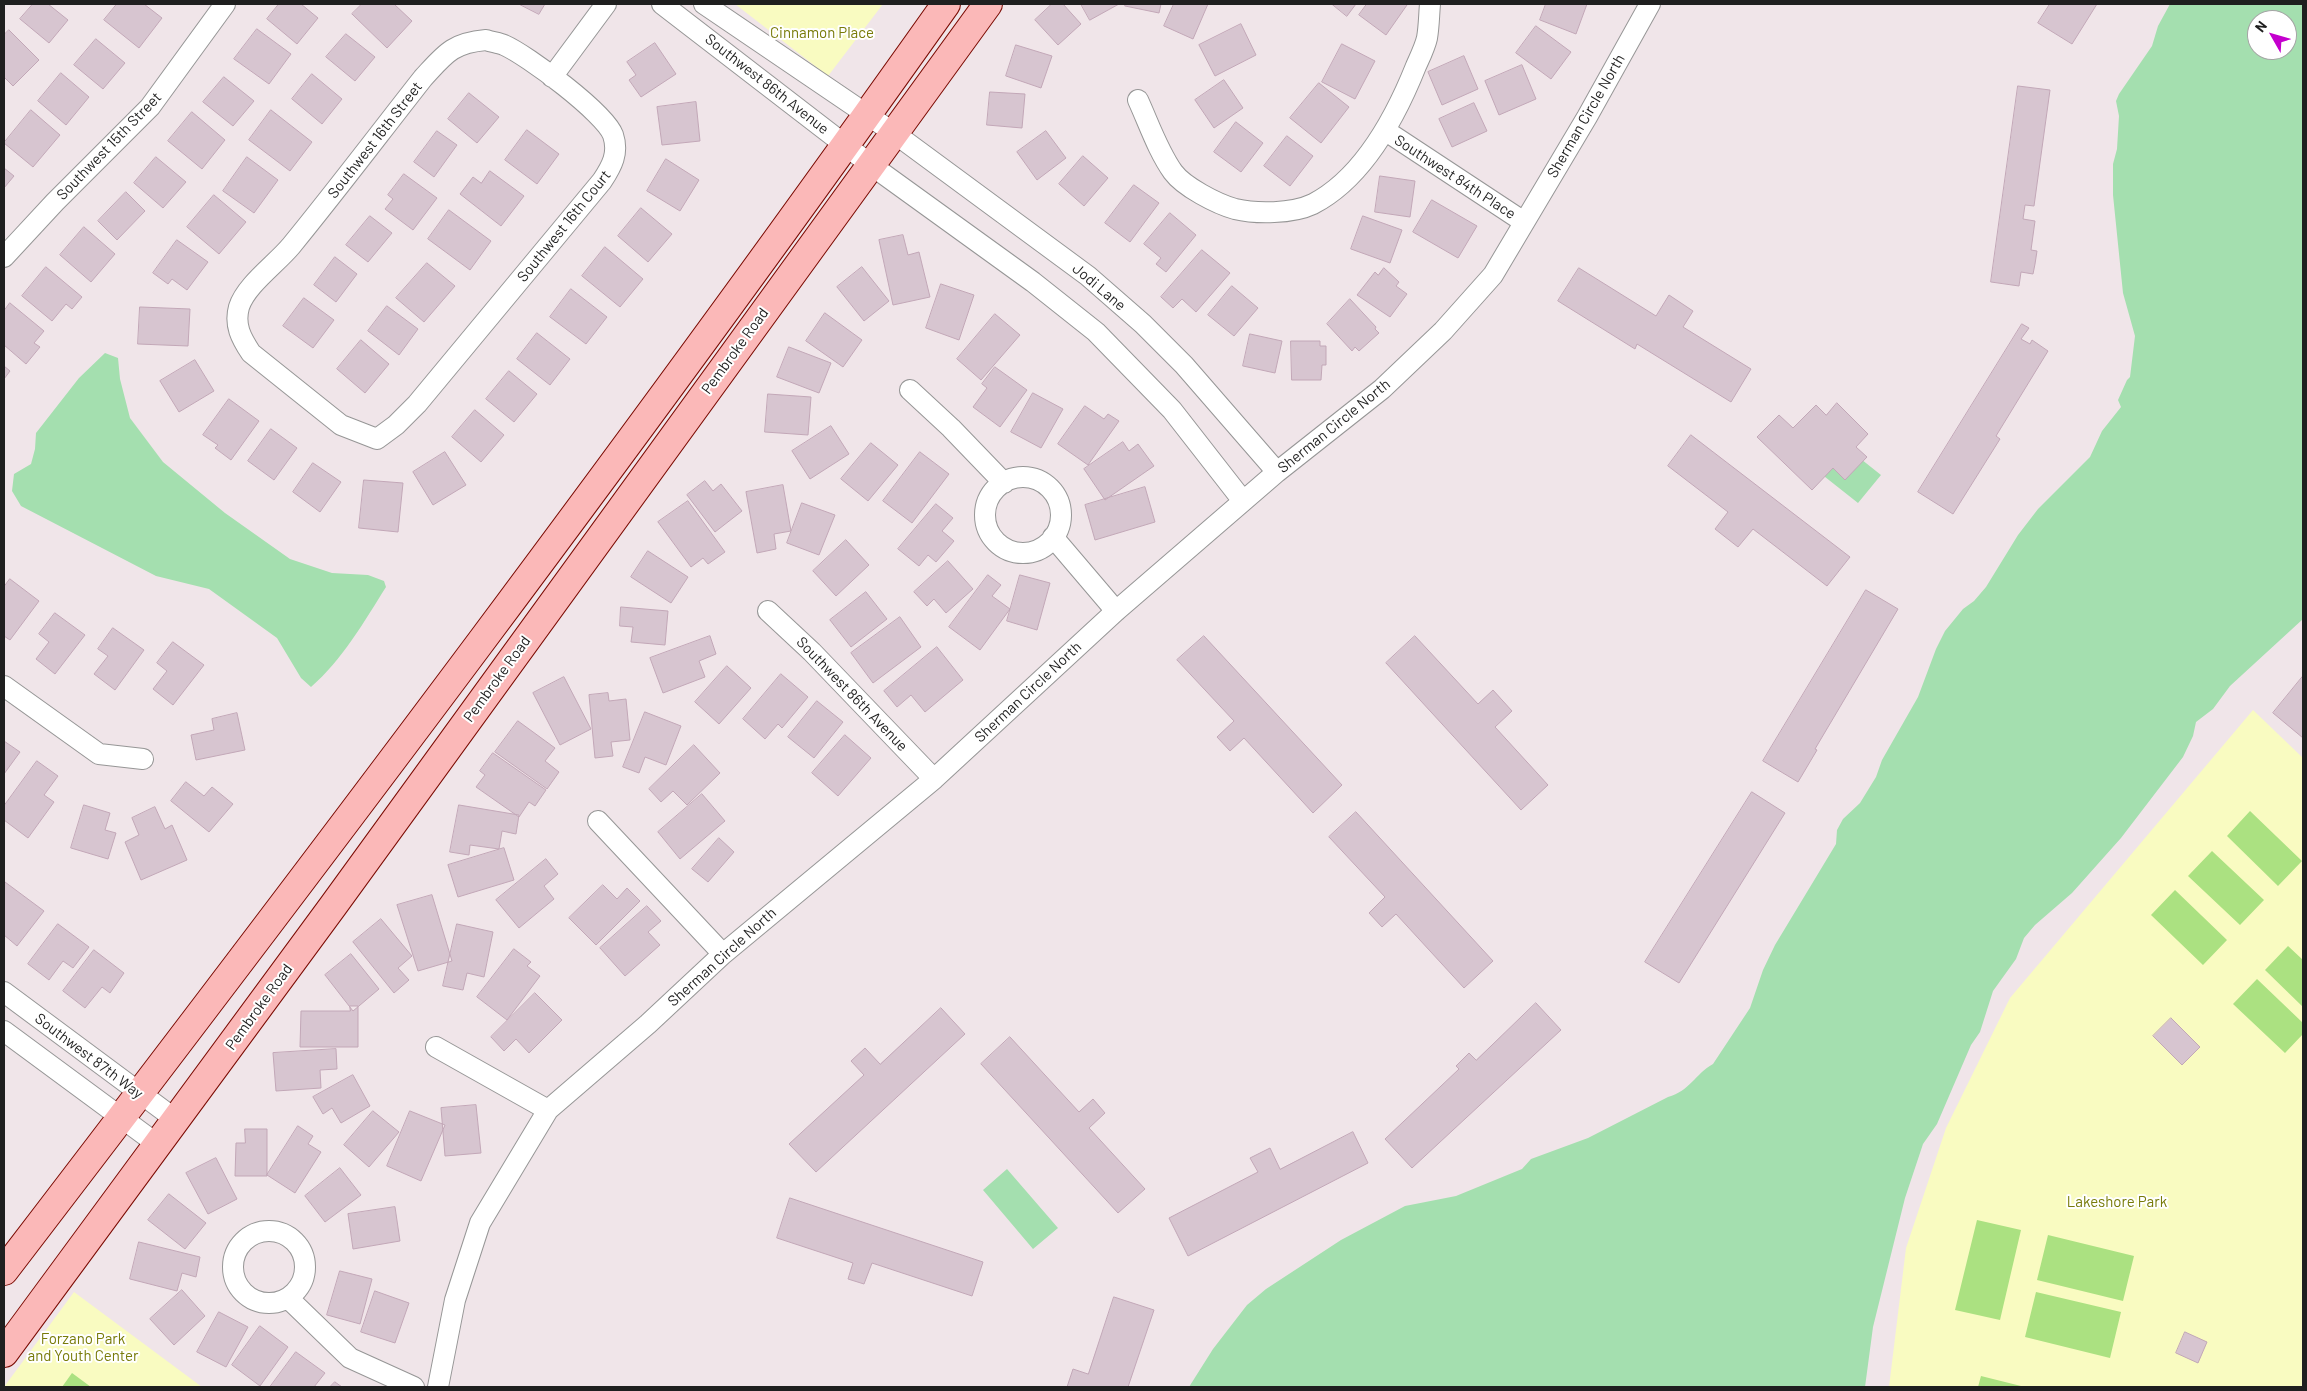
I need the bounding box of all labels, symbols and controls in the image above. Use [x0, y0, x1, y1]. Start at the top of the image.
north arrow [2247, 10, 2297, 60]
text: N [2251, 17, 2270, 35]
park label: Cinnamon Place [770, 24, 874, 42]
street label: Southwest 86th Avenue [701, 30, 833, 138]
street label: Sherman Circle North [1543, 51, 1629, 181]
street label: Southwest 16th Street [324, 78, 426, 202]
street label: Southwest 15th Street [53, 88, 165, 204]
street label: Southwest 84th Place [1391, 131, 1519, 223]
street label: Southwest 16th Court [513, 167, 615, 285]
street label: Jodi Lane [1069, 260, 1129, 314]
street label: Pembroke Road [698, 304, 772, 398]
street label: Sherman Circle North [1274, 375, 1394, 477]
street label: Pembroke Road [460, 632, 534, 726]
street label: Southwest 86th Avenue [793, 633, 911, 755]
street label: Sherman Circle North [971, 638, 1085, 746]
street label: Sherman Circle North [664, 904, 780, 1010]
street label: Pembroke Road [222, 960, 296, 1054]
street label: Southwest 87th Way [31, 1009, 147, 1103]
park label: Lakeshore Park [2067, 1193, 2167, 1211]
park label: Forzano Park and Youth Center [27, 1330, 139, 1365]

